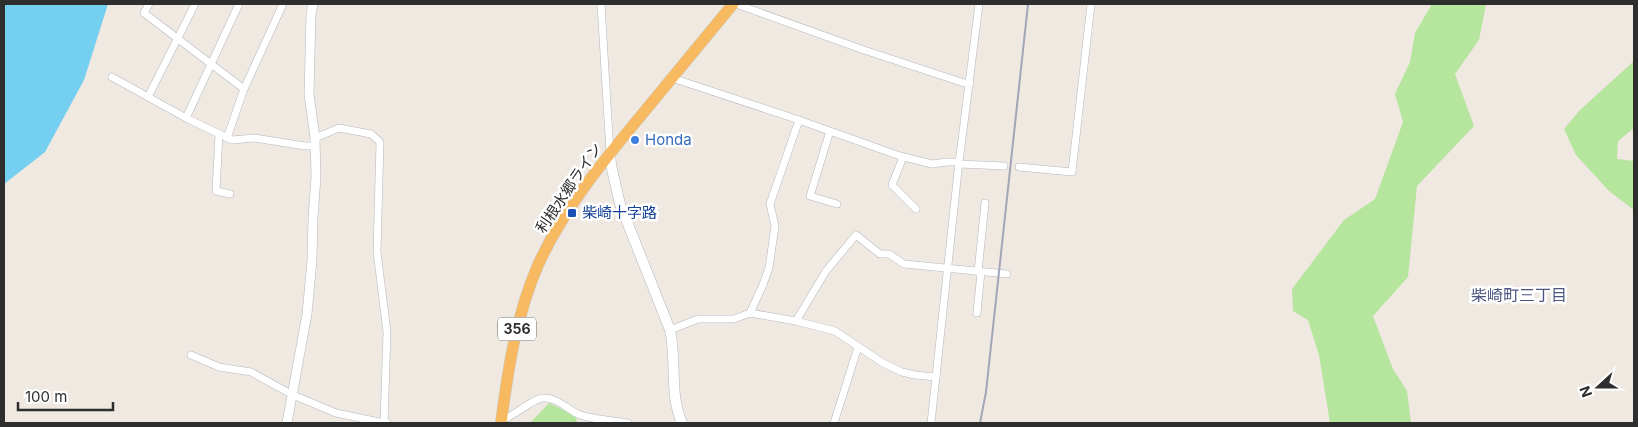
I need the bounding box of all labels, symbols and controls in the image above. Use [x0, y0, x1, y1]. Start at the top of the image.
place label: Honda [645, 130, 692, 149]
marker: Honda [629, 134, 641, 146]
street label: 利根水郷ライン [531, 139, 606, 237]
place label: 柴崎十字路 [582, 203, 657, 222]
marker: 柴崎十字路 [566, 207, 578, 219]
district label: 柴崎町三丁目 [1471, 285, 1567, 305]
road number: 356 [498, 318, 536, 340]
north arrow [1573, 362, 1623, 412]
scale bar [18, 380, 112, 412]
text: N [1576, 384, 1595, 400]
text: 100 m [25, 387, 67, 406]

